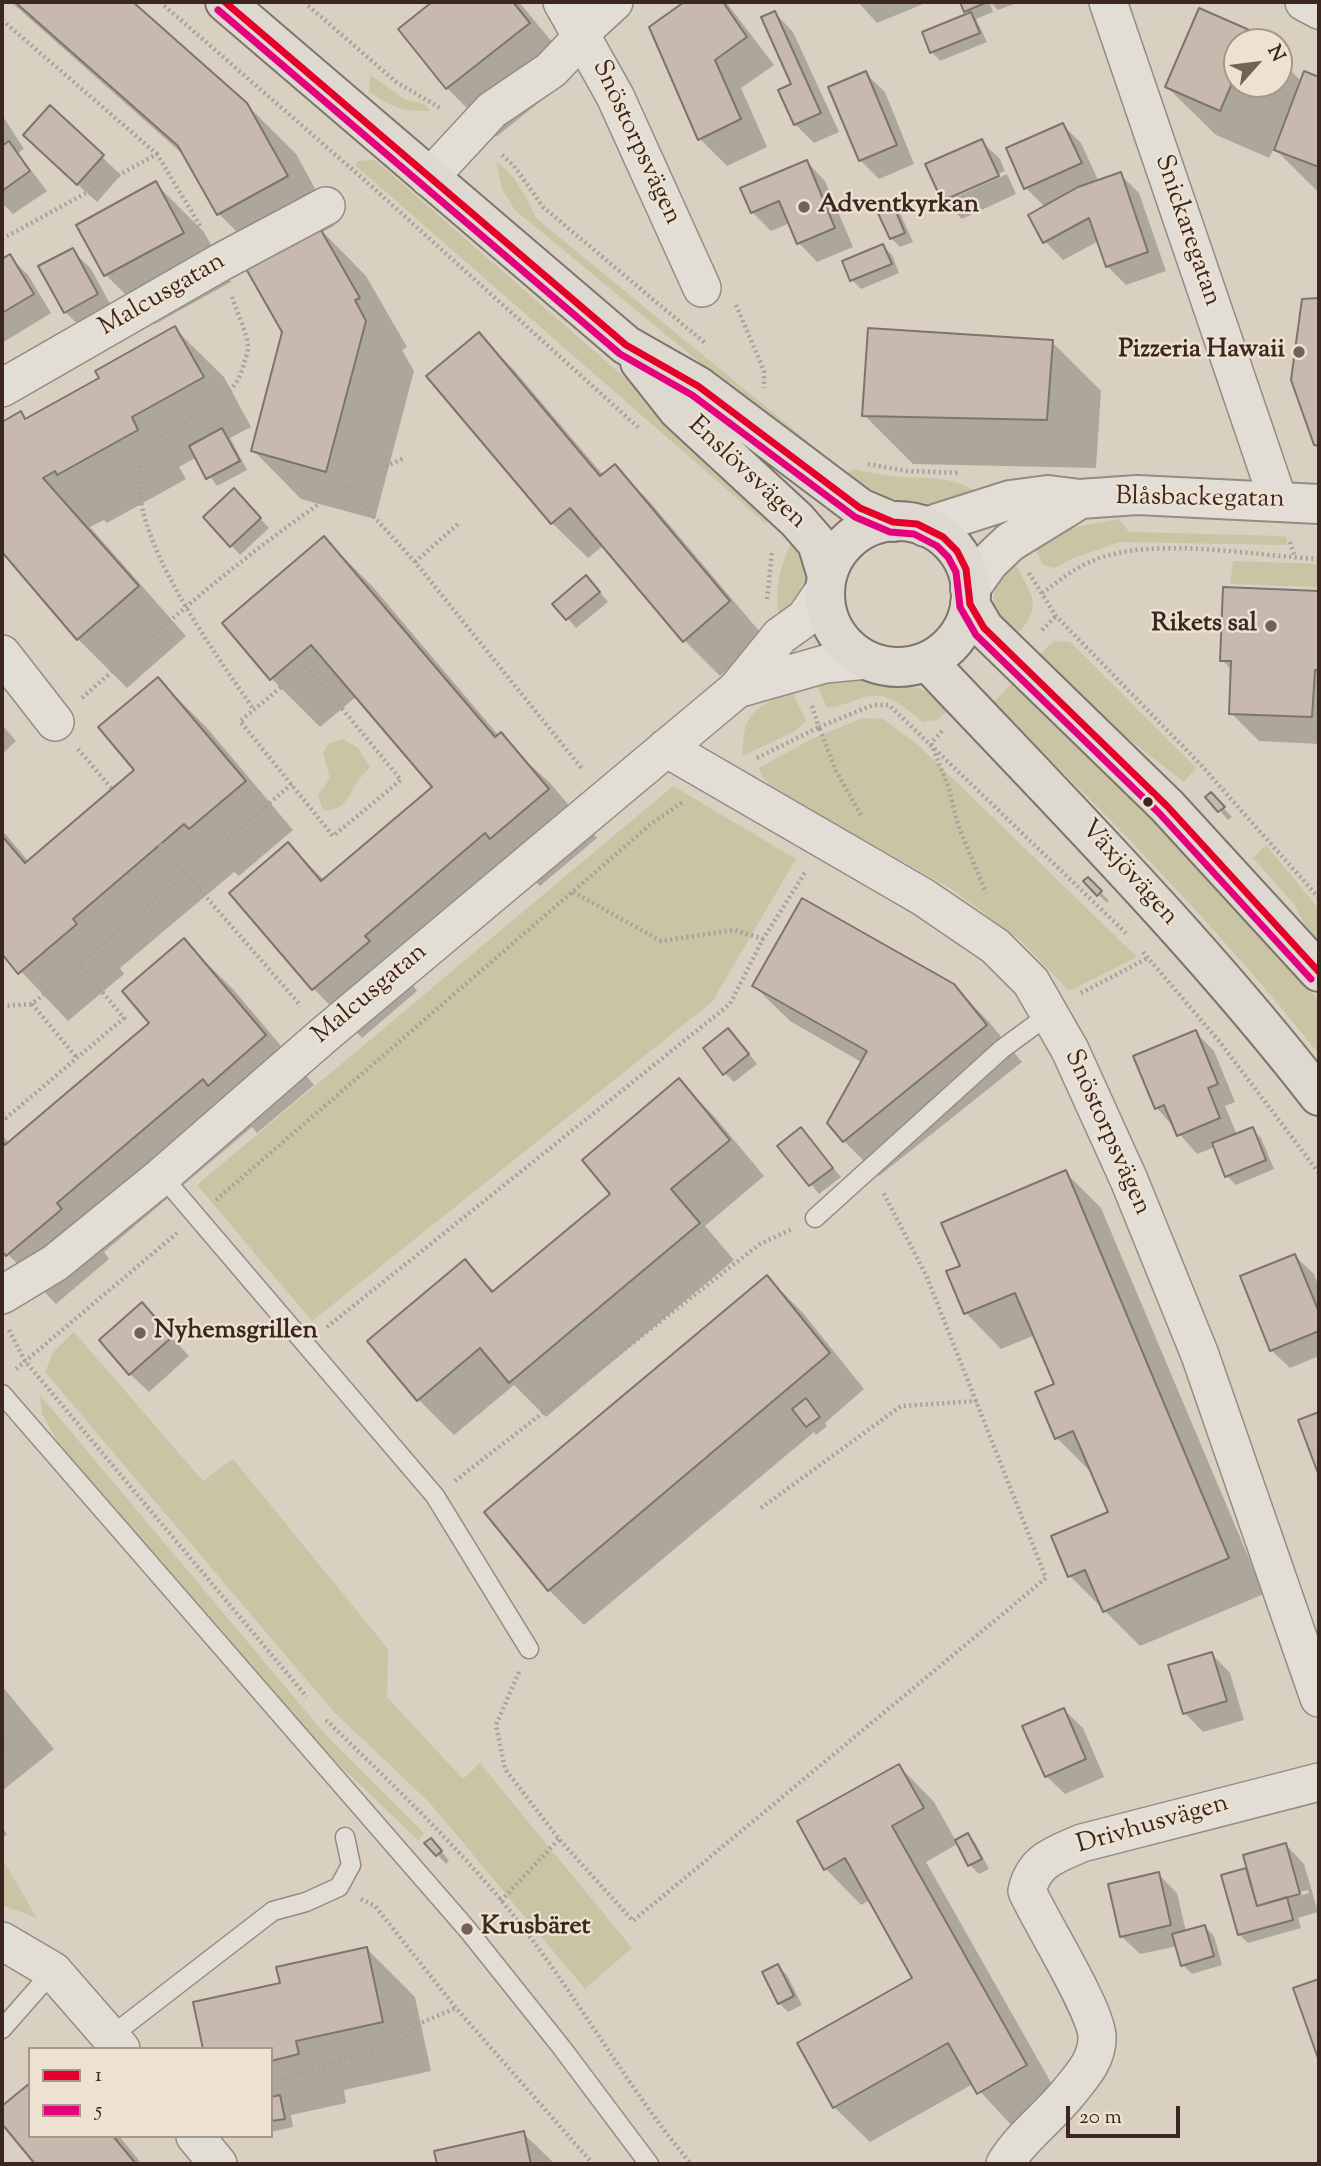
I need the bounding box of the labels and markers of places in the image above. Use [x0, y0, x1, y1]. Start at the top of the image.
place label: Adventkyrkan [818, 191, 979, 223]
marker: Adventkyrkan [796, 199, 812, 215]
place label: Pizzeria Hawaii [1118, 336, 1285, 368]
marker: Pizzeria Hawaii [1291, 344, 1307, 360]
place label: Rikets sal [1151, 610, 1257, 642]
marker: Rikets sal [1263, 618, 1279, 634]
unlabelled marker [1141, 795, 1155, 809]
place label: Nyhemsgrillen [154, 1317, 318, 1349]
marker: Nyhemsgrillen [132, 1325, 148, 1341]
place label: Krusbäret [481, 1913, 590, 1945]
marker: Krusbäret [459, 1921, 475, 1937]

